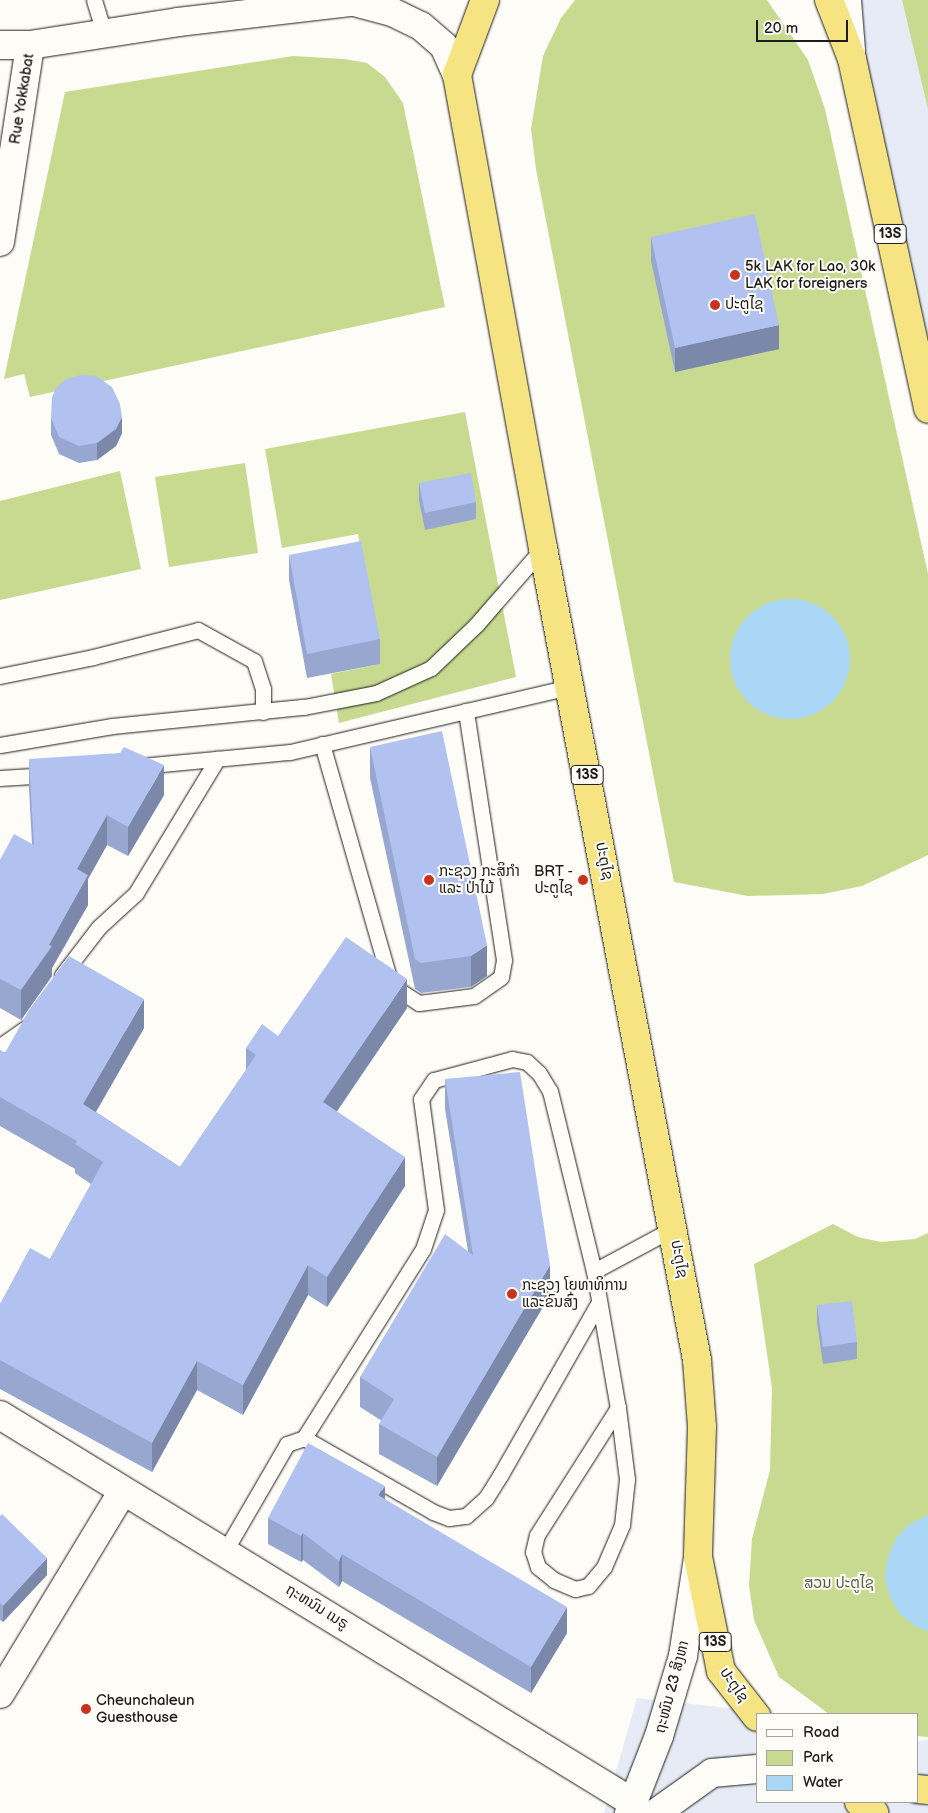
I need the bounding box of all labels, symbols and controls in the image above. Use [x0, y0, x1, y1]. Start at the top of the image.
scale bar [758, 10, 850, 42]
text: 20 m [764, 19, 798, 38]
street label: Rue Yokkabat [6, 52, 38, 146]
road number: 13S [872, 222, 908, 245]
place label: 5k LAK for Lao, 30k LAK for foreigners [745, 257, 875, 292]
marker: 5k LAK for Lao, 30k LAK for foreigners [729, 269, 741, 281]
place label: ປະຕູໄຊ [725, 296, 764, 314]
marker: ປະຕູໄຊ [709, 299, 721, 311]
road number: 13S [570, 764, 604, 786]
street label: ປະຕູໄຊ [591, 840, 617, 882]
place label: ກະຊວງ ກະສິກຳ ແລະ ປ່າໄມ້ [439, 862, 520, 897]
place label: BRT - ປະຕູໄຊ [534, 862, 573, 897]
marker: ກະຊວງ ກະສິກຳ ແລະ ປ່າໄມ້ [423, 874, 435, 886]
marker: BRT - ປະຕູໄຊ [577, 874, 589, 886]
street label: ປະຕູໄຊ [667, 1238, 691, 1280]
place label: ກະຊວງ ໂຍທາທິການ ແລະຂົນສົ່ງ [522, 1276, 628, 1311]
marker: ກະຊວງ ໂຍທາທິການ ແລະຂົນສົ່ງ [506, 1288, 518, 1300]
park label: ສວນ ປະຕູໄຊ [804, 1575, 874, 1593]
street label: ຖະຫນົນ ເນຣູ [282, 1581, 352, 1633]
road number: 13S [698, 1630, 732, 1654]
street label: ຖະໜົນ 23 ສິງຫາ [651, 1639, 693, 1735]
street label: ປະຕູໄຊ [716, 1664, 752, 1706]
place label: Cheunchaleun Guesthouse [96, 1691, 194, 1726]
marker: Cheunchaleun Guesthouse [80, 1703, 92, 1715]
legend [756, 1713, 918, 1803]
text: Road [803, 1723, 839, 1742]
text: Park [803, 1748, 833, 1767]
text: Water [803, 1773, 843, 1792]

